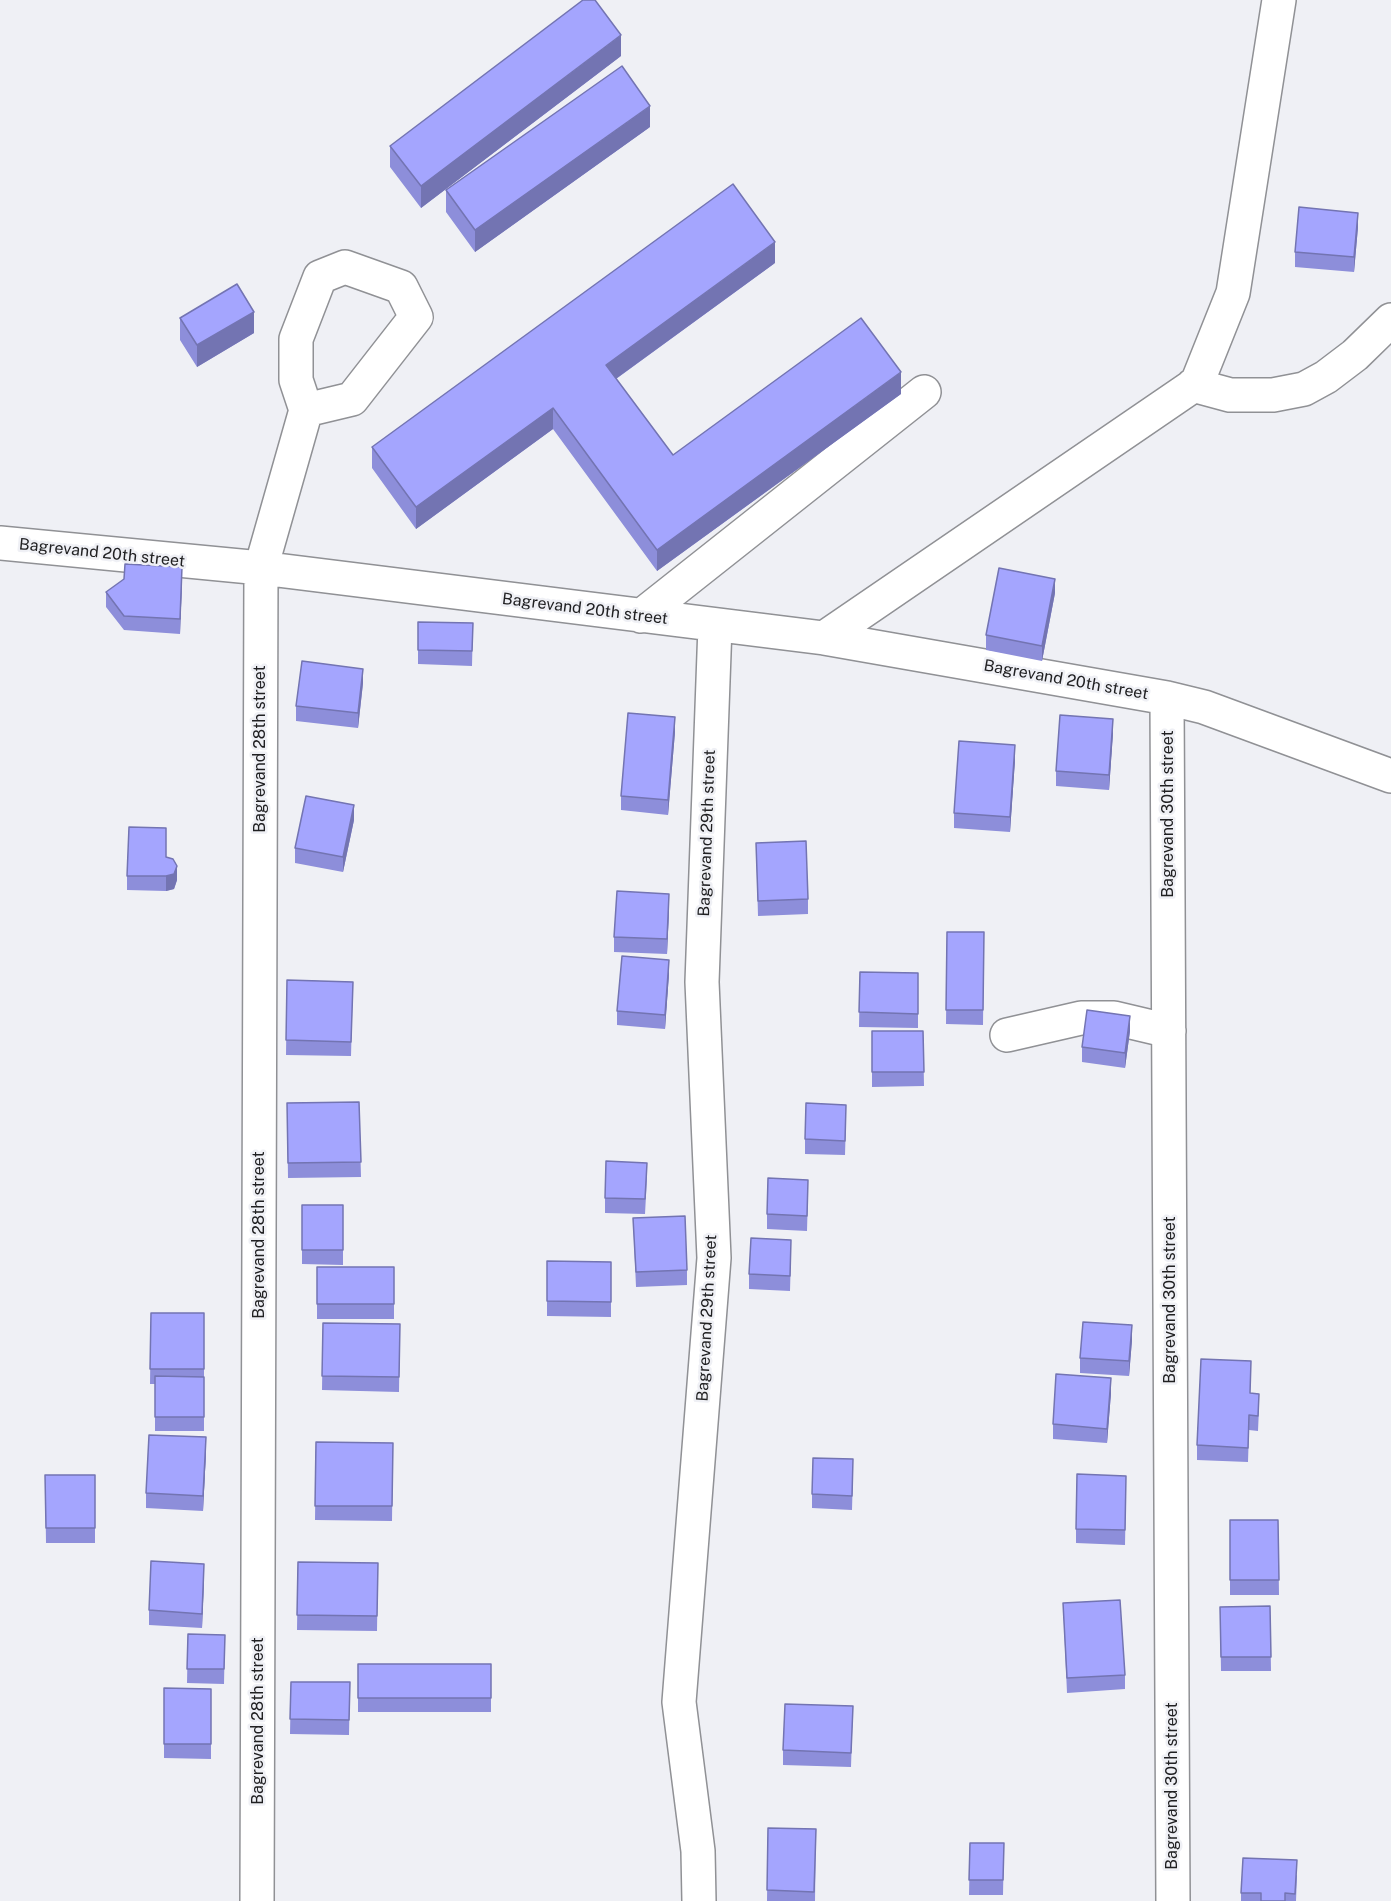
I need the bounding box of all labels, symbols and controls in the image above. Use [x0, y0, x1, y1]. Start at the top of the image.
street label: Bagrevand 20th street [18, 535, 186, 571]
street label: Bagrevand 20th street [501, 589, 669, 629]
street label: Bagrevand 20th street [982, 656, 1150, 704]
street label: Bagrevand 28th street [250, 665, 270, 833]
street label: Bagrevand 30th street [1158, 730, 1178, 898]
street label: Bagrevand 29th street [694, 749, 720, 917]
street label: Bagrevand 28th street [249, 1151, 269, 1319]
street label: Bagrevand 30th street [1160, 1216, 1180, 1384]
street label: Bagrevand 29th street [693, 1234, 721, 1402]
street label: Bagrevand 28th street [248, 1637, 268, 1805]
street label: Bagrevand 30th street [1162, 1702, 1182, 1870]

